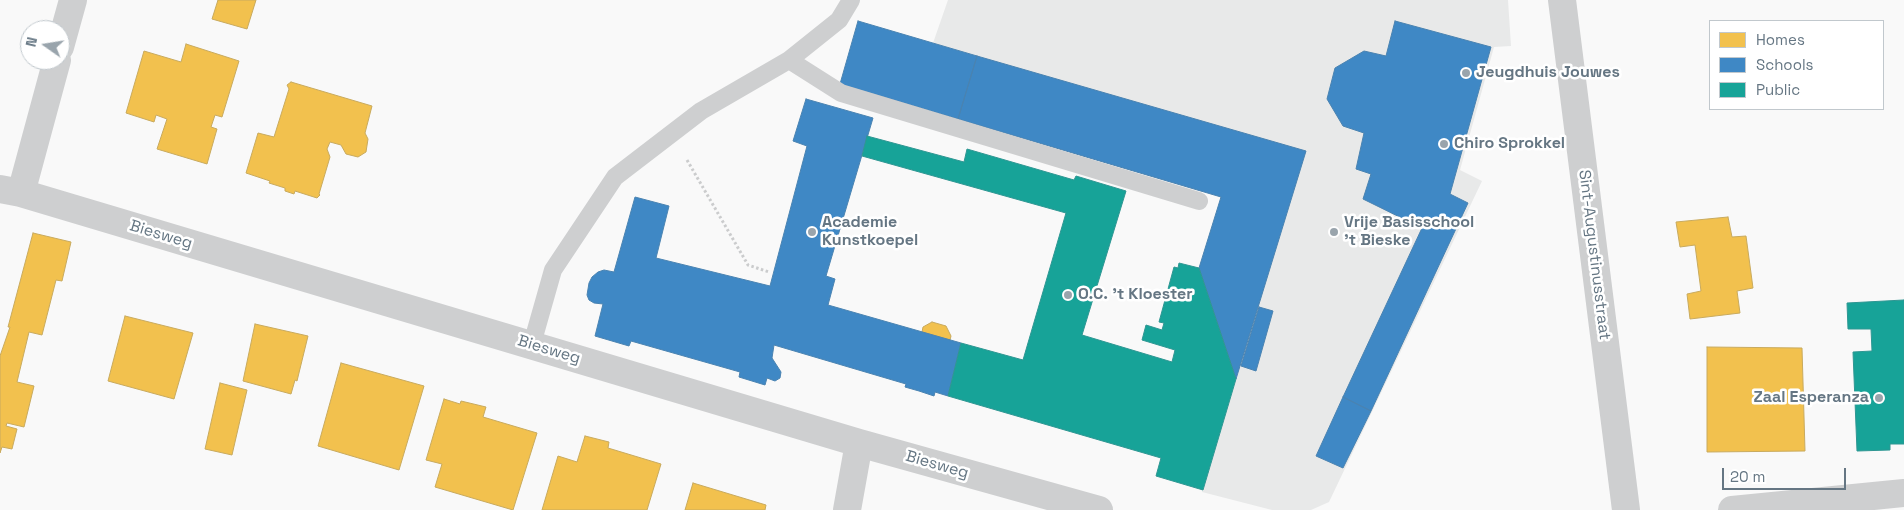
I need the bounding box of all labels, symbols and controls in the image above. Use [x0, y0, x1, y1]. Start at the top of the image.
north arrow [20, 20, 70, 70]
legend [1709, 20, 1884, 110]
text: Homes [1756, 30, 1805, 49]
text: N [22, 35, 41, 48]
text: Schools [1756, 55, 1813, 74]
place label: Jeugdhuis Jouwes [1476, 63, 1620, 83]
marker: Jeugdhuis Jouwes [1460, 67, 1472, 79]
text: Public [1756, 80, 1800, 99]
place label: Chiro Sprokkel [1454, 134, 1565, 154]
marker: Chiro Sprokkel [1438, 138, 1450, 150]
street label: Sint-Augustinusstraat [1574, 169, 1614, 341]
place label: Academie Kunstkoepel [822, 213, 918, 251]
place label: Vrije Basisschool 't Bieske [1344, 213, 1474, 251]
street label: Biesweg [127, 216, 195, 254]
marker: Academie Kunstkoepel [806, 226, 818, 238]
marker: Vrije Basisschool 't Bieske [1328, 226, 1340, 238]
place label: O.C. 't Kloester [1078, 285, 1192, 305]
marker: O.C. 't Kloester [1062, 289, 1074, 301]
street label: Biesweg [515, 331, 583, 369]
place label: Zaal Esperanza [1753, 388, 1869, 408]
marker: Zaal Esperanza [1873, 392, 1885, 404]
street label: Biesweg [903, 447, 971, 483]
scale bar [1724, 458, 1848, 490]
text: 20 m [1730, 467, 1765, 486]

